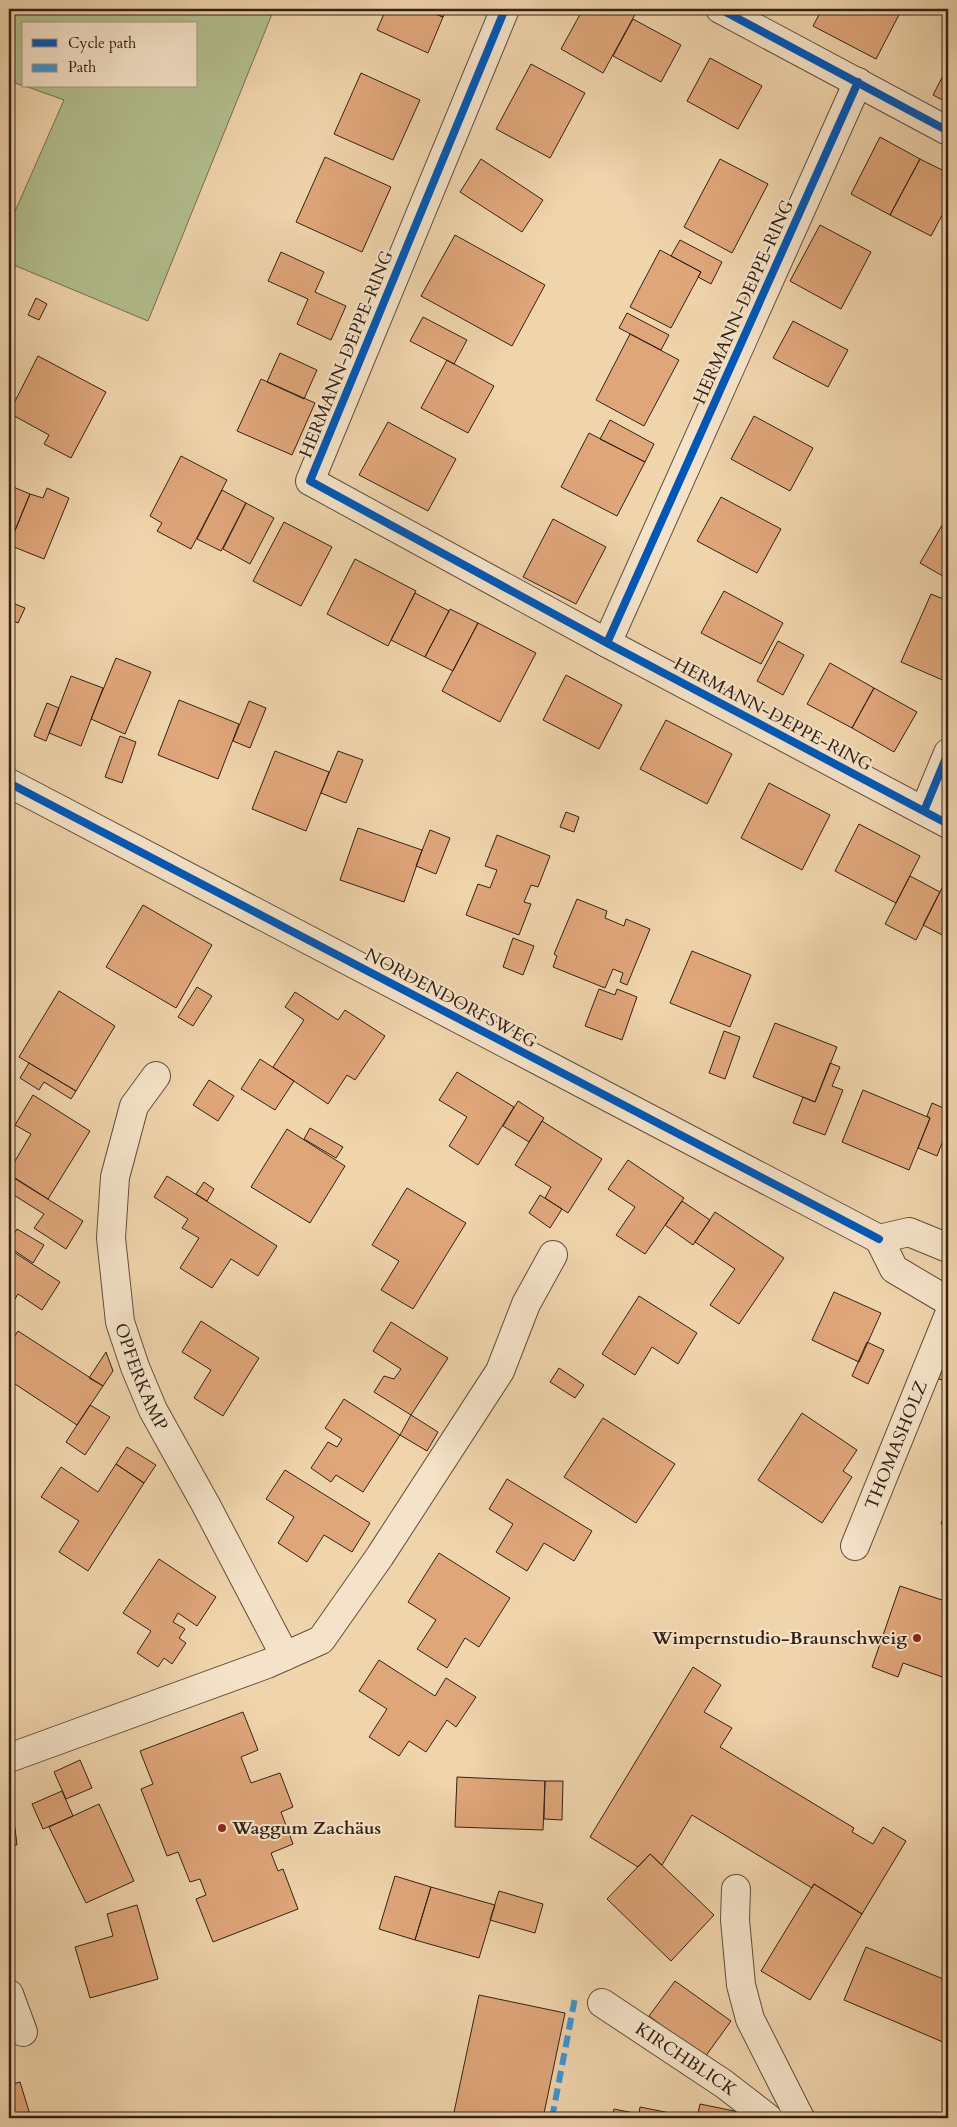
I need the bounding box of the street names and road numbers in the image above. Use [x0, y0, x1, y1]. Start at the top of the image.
street label: HERMANN-DEPPE-RING [687, 196, 800, 408]
street label: HERMANN-DEPPE-RING [293, 247, 400, 462]
street label: HERMANN-DEPPE-RING [669, 651, 876, 777]
street label: NORDENDORFSWEG [360, 942, 541, 1054]
street label: OPFERKAMP [108, 1320, 174, 1435]
street label: THOMASHOLZ [859, 1377, 934, 1513]
street label: KIRCHBLICK [630, 2016, 742, 2103]

